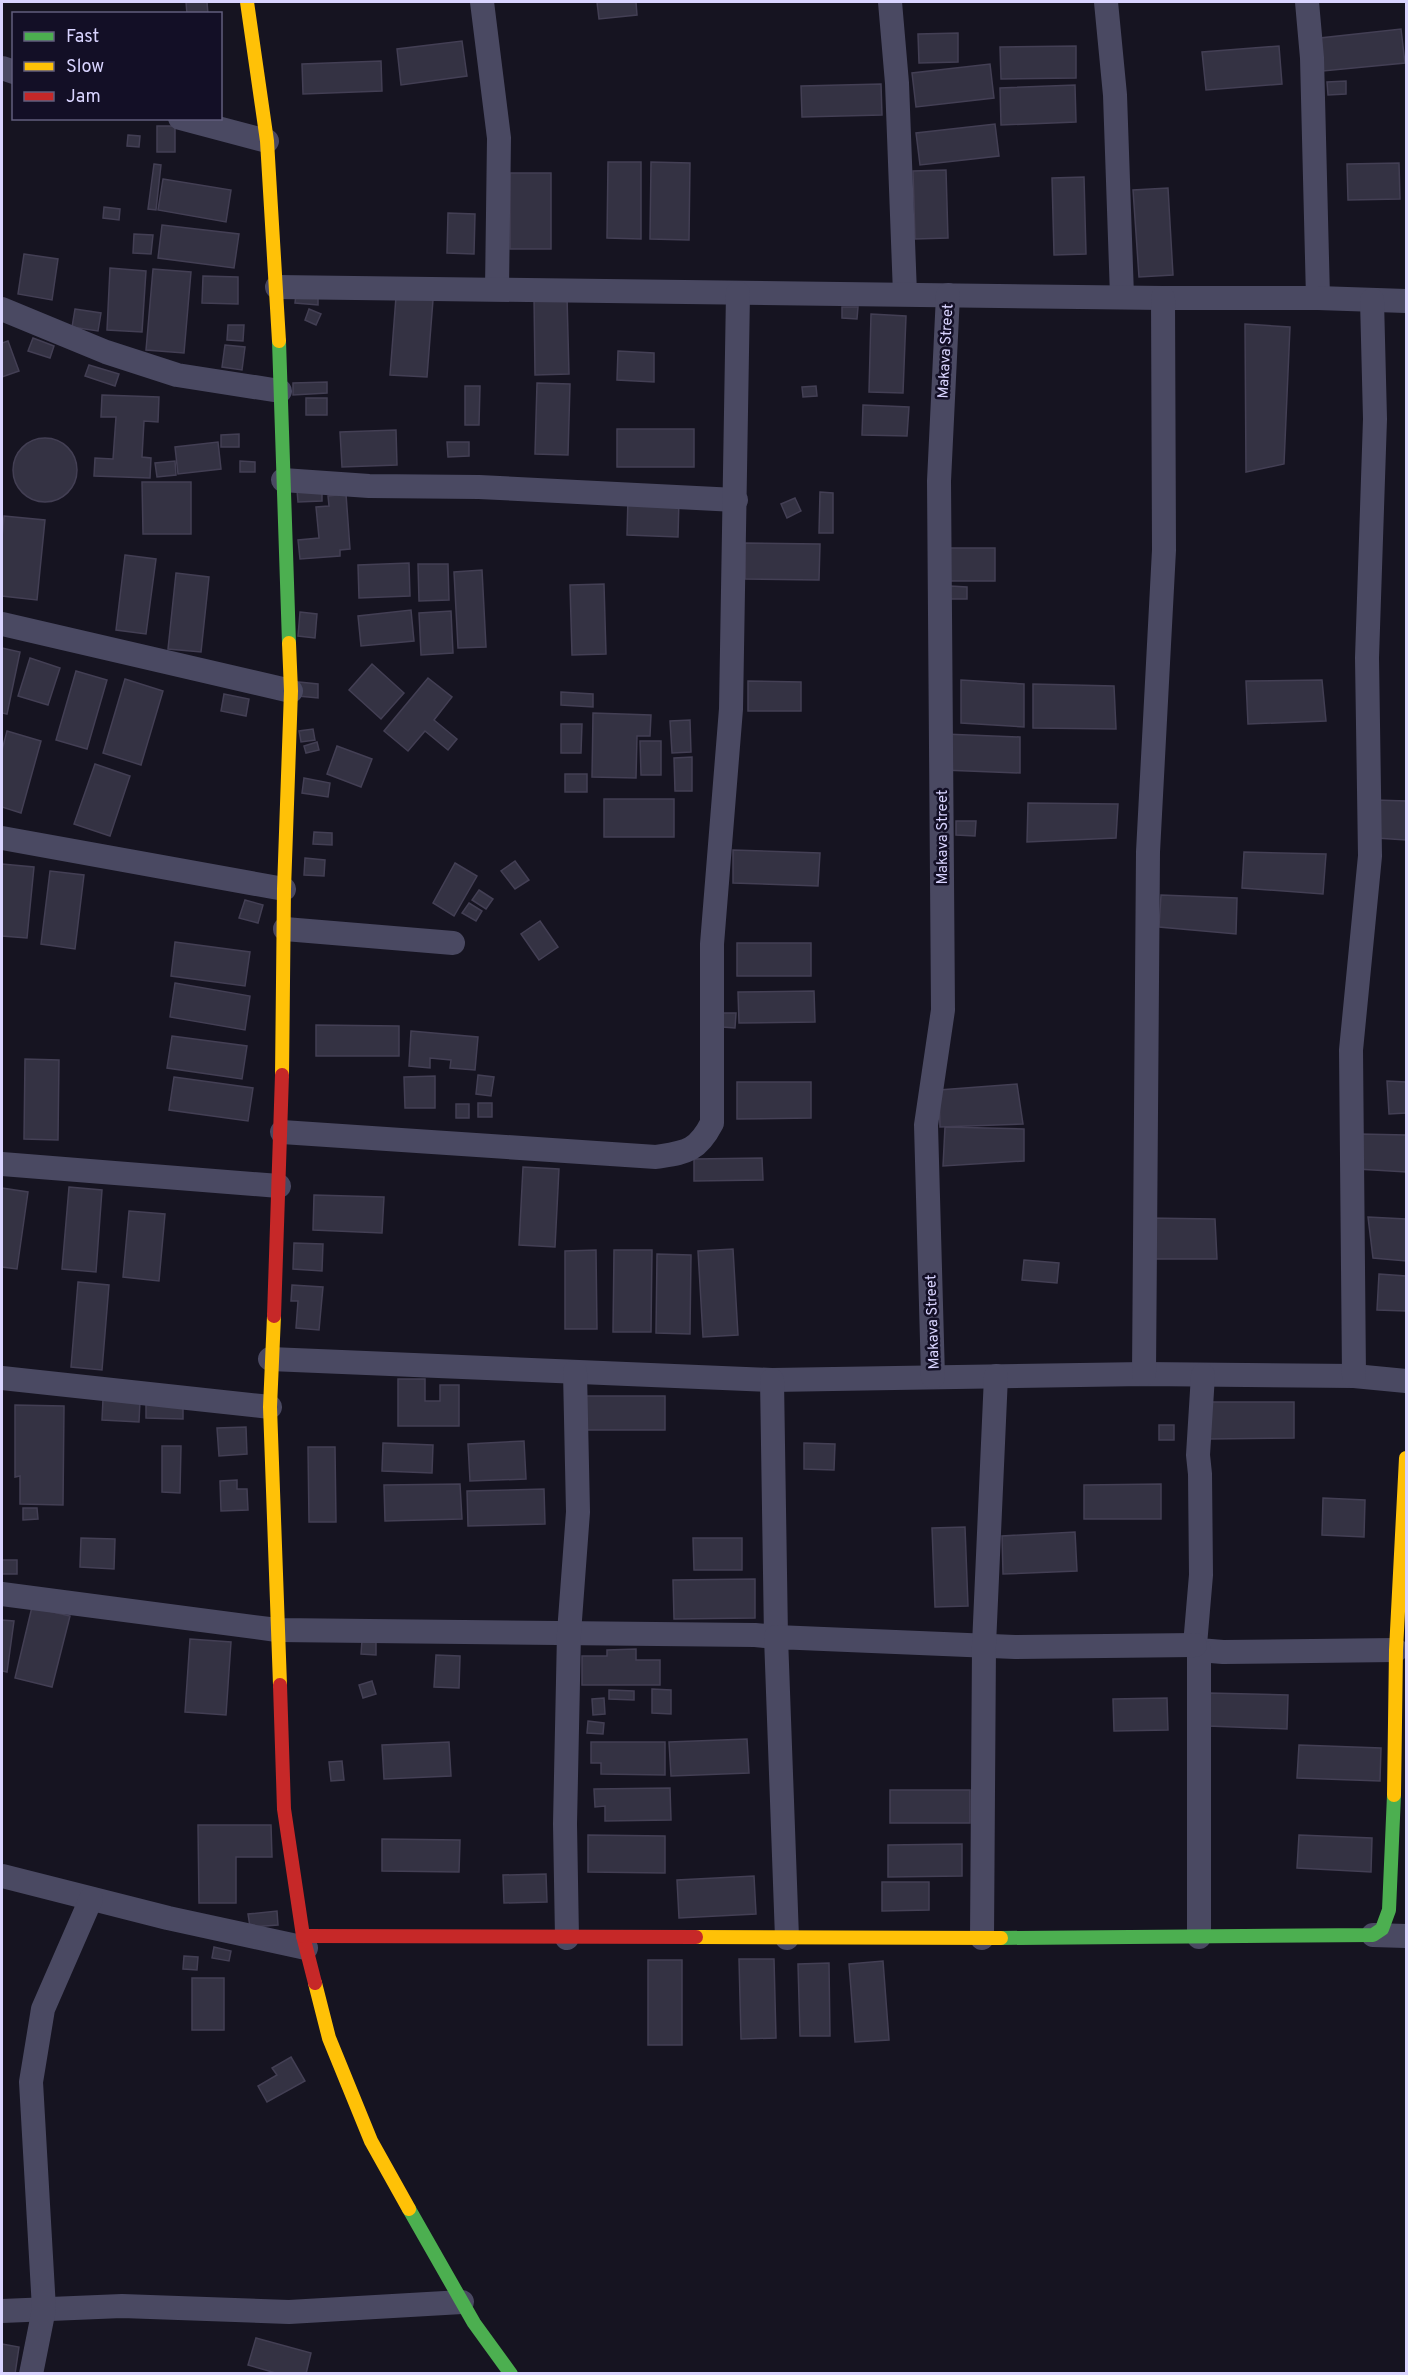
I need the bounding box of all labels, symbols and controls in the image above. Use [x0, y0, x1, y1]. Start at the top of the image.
legend [12, 12, 222, 120]
text: Fast [66, 26, 99, 49]
text: Slow [66, 56, 104, 79]
text: Jam [66, 86, 101, 109]
street label: Makava Street [935, 303, 958, 399]
street label: Makava Street [934, 789, 953, 885]
street label: Makava Street [922, 1274, 945, 1370]

